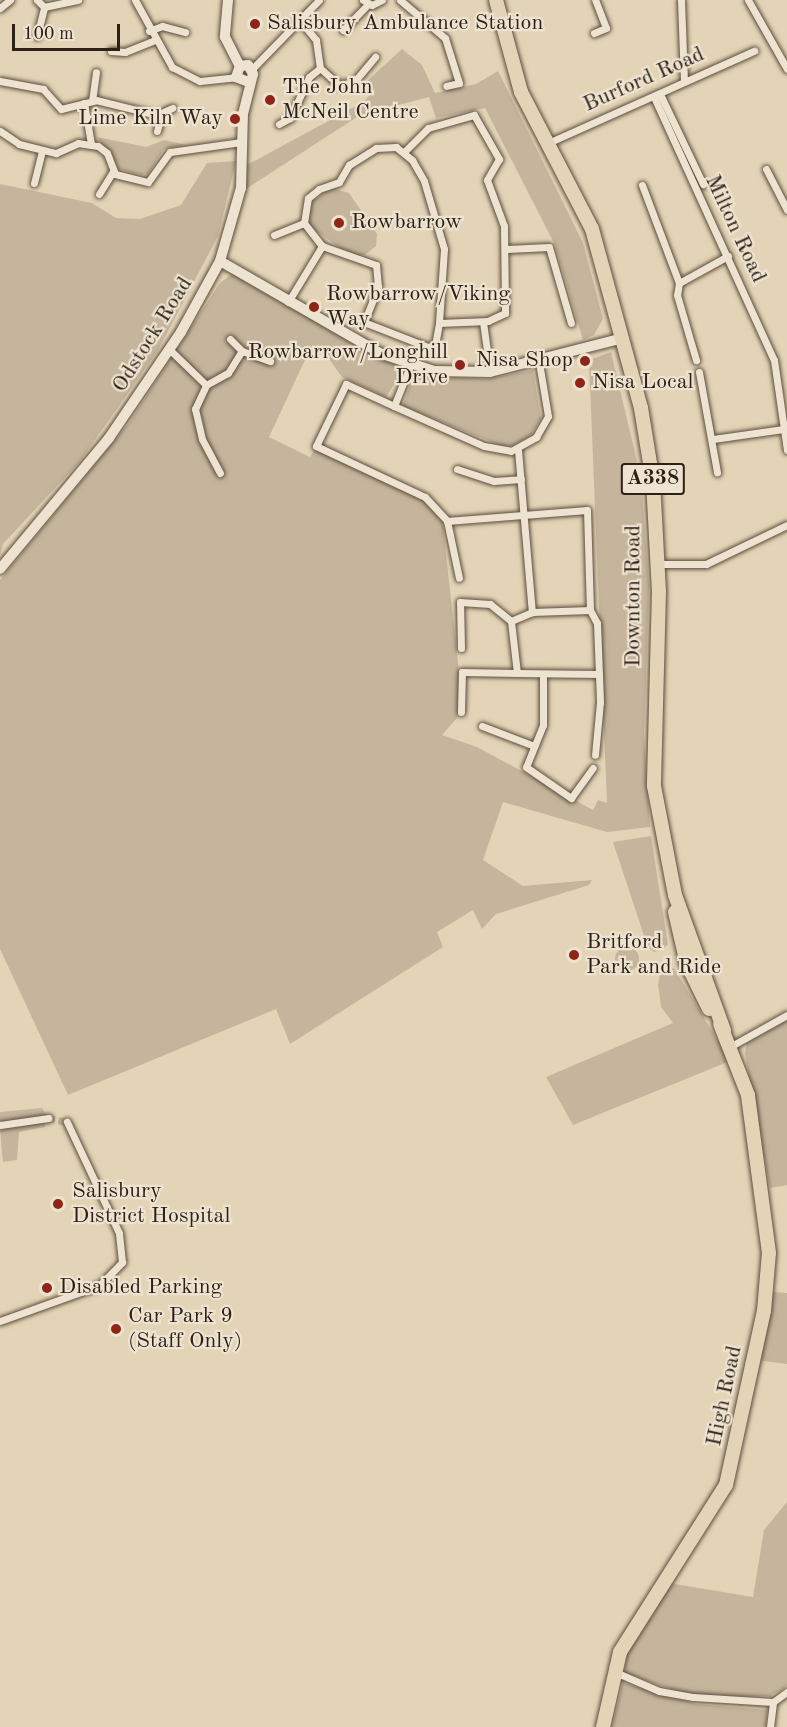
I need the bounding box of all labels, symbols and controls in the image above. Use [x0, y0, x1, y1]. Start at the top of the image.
place label: Salisbury Ambulance Station [267, 11, 543, 37]
scale bar [15, 12, 123, 50]
marker: Salisbury Ambulance Station [248, 17, 262, 31]
text: 100 m [23, 25, 74, 43]
street label: Burford Road [579, 42, 709, 118]
place label: The John McNeil Centre [282, 74, 419, 125]
marker: The John McNeil Centre [263, 93, 277, 107]
place label: Lime Kiln Way [78, 106, 223, 132]
marker: Lime Kiln Way [228, 112, 242, 126]
street label: Milton Road [699, 171, 771, 287]
place label: Rowbarrow [351, 210, 462, 236]
marker: Rowbarrow [332, 216, 346, 230]
street label: Odstock Road [107, 272, 199, 398]
place label: Rowbarrow/Viking Way [326, 281, 510, 332]
marker: Rowbarrow/Viking Way [307, 300, 321, 314]
place label: Rowbarrow/Longhill Drive [248, 339, 448, 390]
place label: Nisa Shop [476, 348, 573, 374]
marker: Nisa Shop [578, 354, 592, 368]
marker: Rowbarrow/Longhill Drive [453, 358, 467, 372]
place label: Nisa Local [592, 370, 694, 396]
marker: Nisa Local [573, 376, 587, 390]
road number: A338 [620, 461, 686, 497]
street label: Downton Road [621, 525, 647, 667]
place label: Britford Park and Ride [586, 929, 721, 980]
marker: Britford Park and Ride [567, 948, 581, 962]
place label: Salisbury District Hospital [72, 1178, 230, 1230]
marker: Salisbury District Hospital [49, 1195, 67, 1213]
place label: Disabled Parking [59, 1275, 223, 1301]
marker: Disabled Parking [40, 1281, 54, 1295]
place label: Car Park 9 (Staff Only) [128, 1303, 242, 1354]
marker: Car Park 9 (Staff Only) [109, 1322, 123, 1336]
street label: High Road [701, 1343, 749, 1449]

